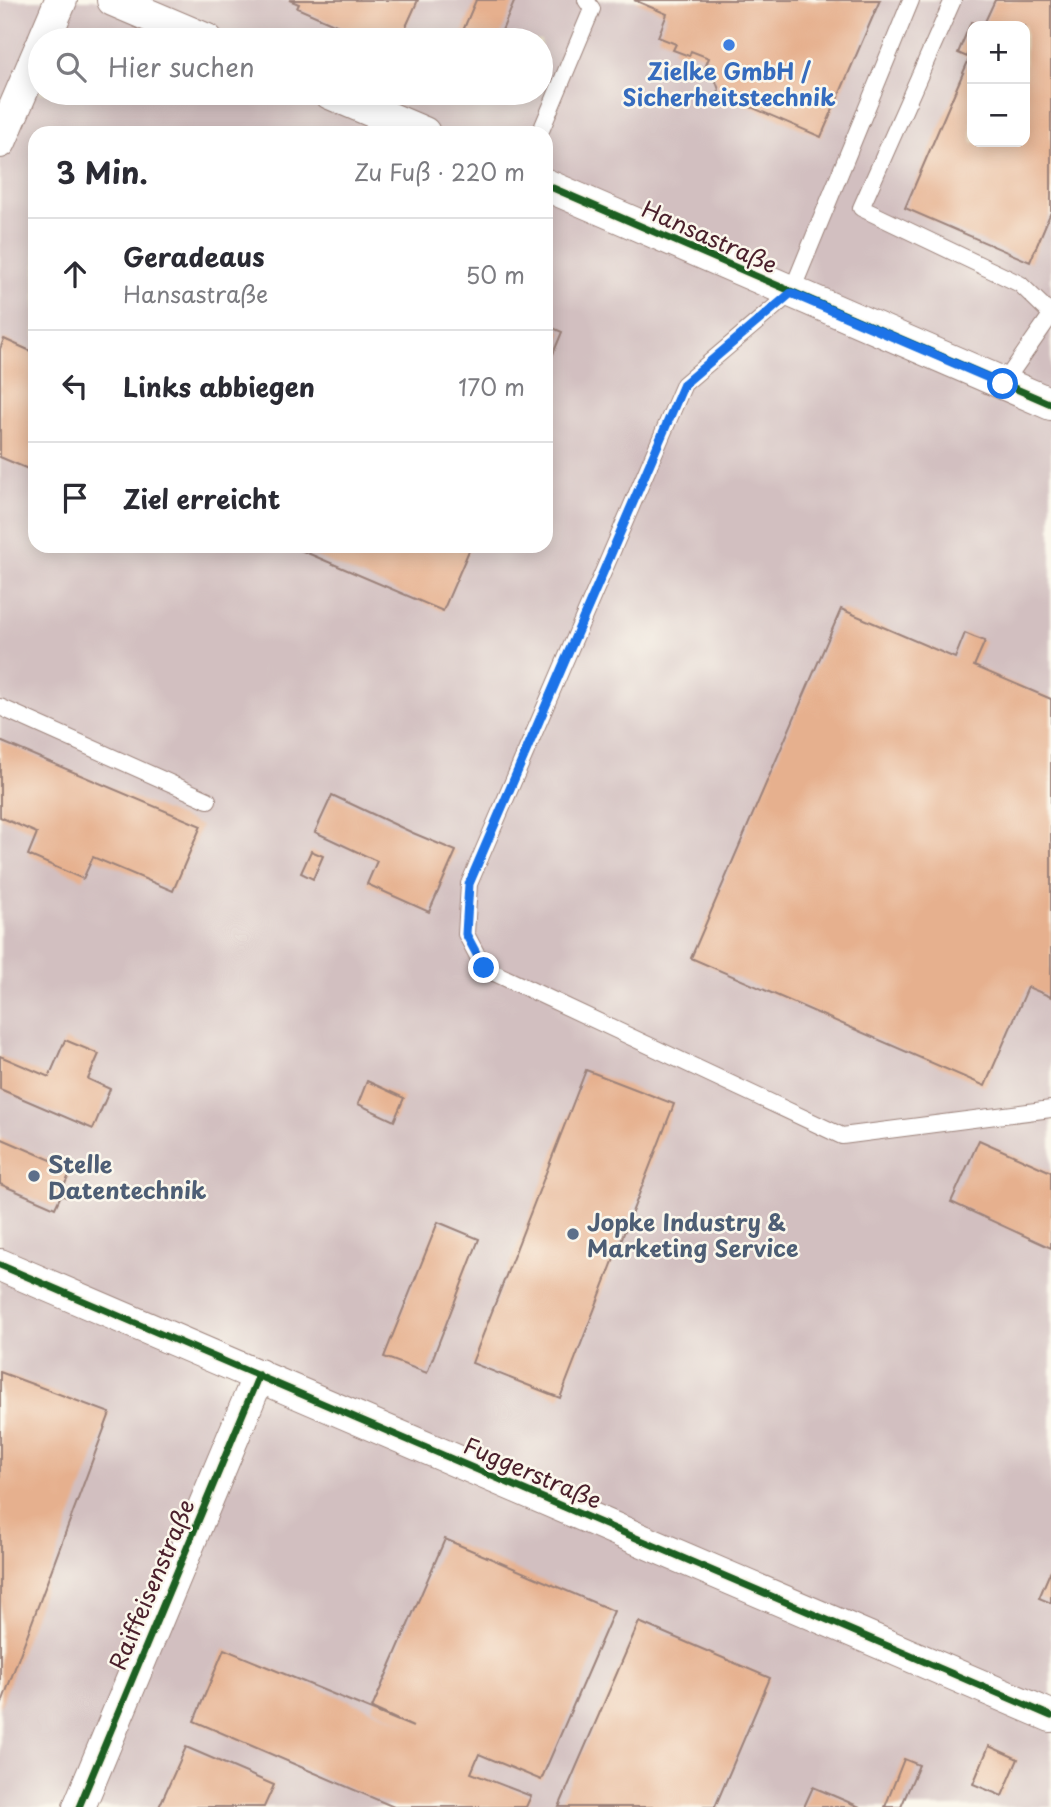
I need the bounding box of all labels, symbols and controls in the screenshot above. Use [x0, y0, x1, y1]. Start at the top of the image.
map controls [967, 21, 1030, 147]
button: + [967, 21, 1030, 84]
search box [28, 28, 553, 105]
marker: Zielke GmbH / Sicherheitstechnik [721, 37, 737, 53]
text: Hier suchen [108, 47, 255, 86]
icon: search [52, 48, 90, 86]
place label: Zielke GmbH / Sicherheitstechnik [622, 53, 836, 114]
button: − [967, 84, 1030, 147]
text: 3 Min. [56, 149, 148, 194]
text: Zu Fuß · 220 m [354, 154, 525, 189]
street label: Hansastraße [637, 190, 783, 282]
text: Geradeaus [123, 237, 265, 276]
icon: ahead [56, 255, 94, 293]
text: 50 m [465, 257, 525, 292]
text: Hansastraße [123, 276, 268, 311]
icon: left [56, 367, 94, 405]
text: Links abbiegen [123, 367, 315, 406]
route start [987, 368, 1018, 399]
text: 170 m [458, 369, 525, 404]
icon: arrive [56, 479, 94, 517]
text: Ziel erreicht [123, 479, 281, 518]
route end [468, 952, 499, 983]
place label: Stelle Datentechnik [48, 1146, 207, 1207]
marker: Stelle Datentechnik [26, 1168, 42, 1184]
place label: Jopke Industry & Marketing Service [587, 1204, 799, 1265]
marker: Jopke Industry & Marketing Service [565, 1226, 581, 1242]
street label: Fuggerstraße [458, 1427, 608, 1517]
street label: Raiffeisenstraße [99, 1493, 203, 1675]

